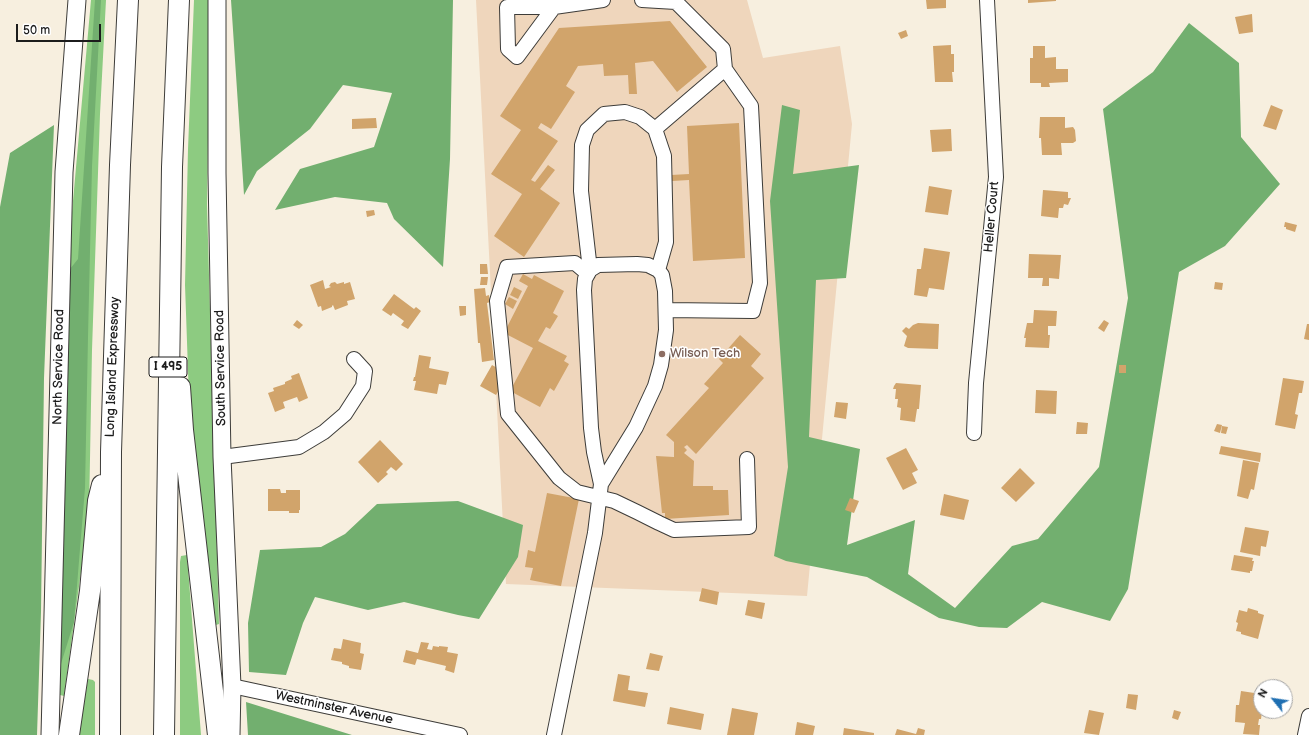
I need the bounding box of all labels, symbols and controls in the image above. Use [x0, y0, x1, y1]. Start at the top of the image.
scale bar [18, 16, 103, 42]
text: 50 m [23, 23, 50, 38]
street label: Heller Court [981, 181, 1003, 253]
street label: Long Island Expressway [103, 296, 123, 438]
street label: North Service Road [50, 309, 68, 425]
street label: South Service Road [212, 310, 230, 426]
place label: Wilson Tech [670, 346, 740, 362]
marker: Wilson Tech [657, 349, 667, 359]
road number: I 495 [149, 357, 187, 377]
north arrow [1253, 679, 1293, 719]
text: N [1255, 686, 1271, 700]
street label: Westminster Avenue [274, 688, 394, 728]

